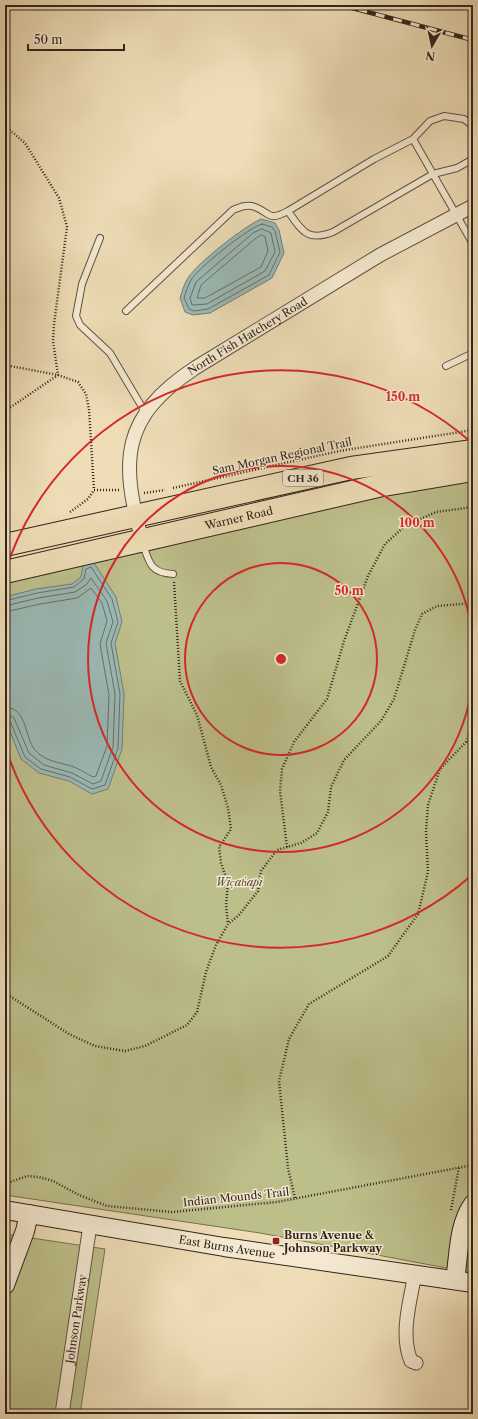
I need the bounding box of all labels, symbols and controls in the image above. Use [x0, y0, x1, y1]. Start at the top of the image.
scale bar [28, 26, 124, 52]
north arrow [412, 26, 452, 66]
text: 50 m [34, 32, 63, 47]
text: N [424, 48, 436, 64]
street label: North Fish Hatchery Road [185, 294, 310, 378]
text: 150 m [386, 389, 420, 404]
street label: Sam Morgan Regional Trail [211, 434, 354, 478]
road number: CH 36 [283, 470, 323, 486]
street label: Warner Road [203, 503, 274, 533]
text: 100 m [399, 515, 435, 530]
text: 50 m [334, 583, 364, 598]
centre of rings [274, 652, 288, 666]
park label: Wic̣aḣapi [216, 875, 263, 889]
street label: Indian Mounds Trail [182, 1184, 290, 1210]
place label: Burns Avenue & Johnson Parkway [282, 1228, 382, 1255]
street label: East Burns Avenue [178, 1232, 276, 1261]
marker: Burns Avenue & Johnson Parkway [271, 1236, 281, 1246]
street label: Johnson Parkway [62, 1273, 90, 1366]

